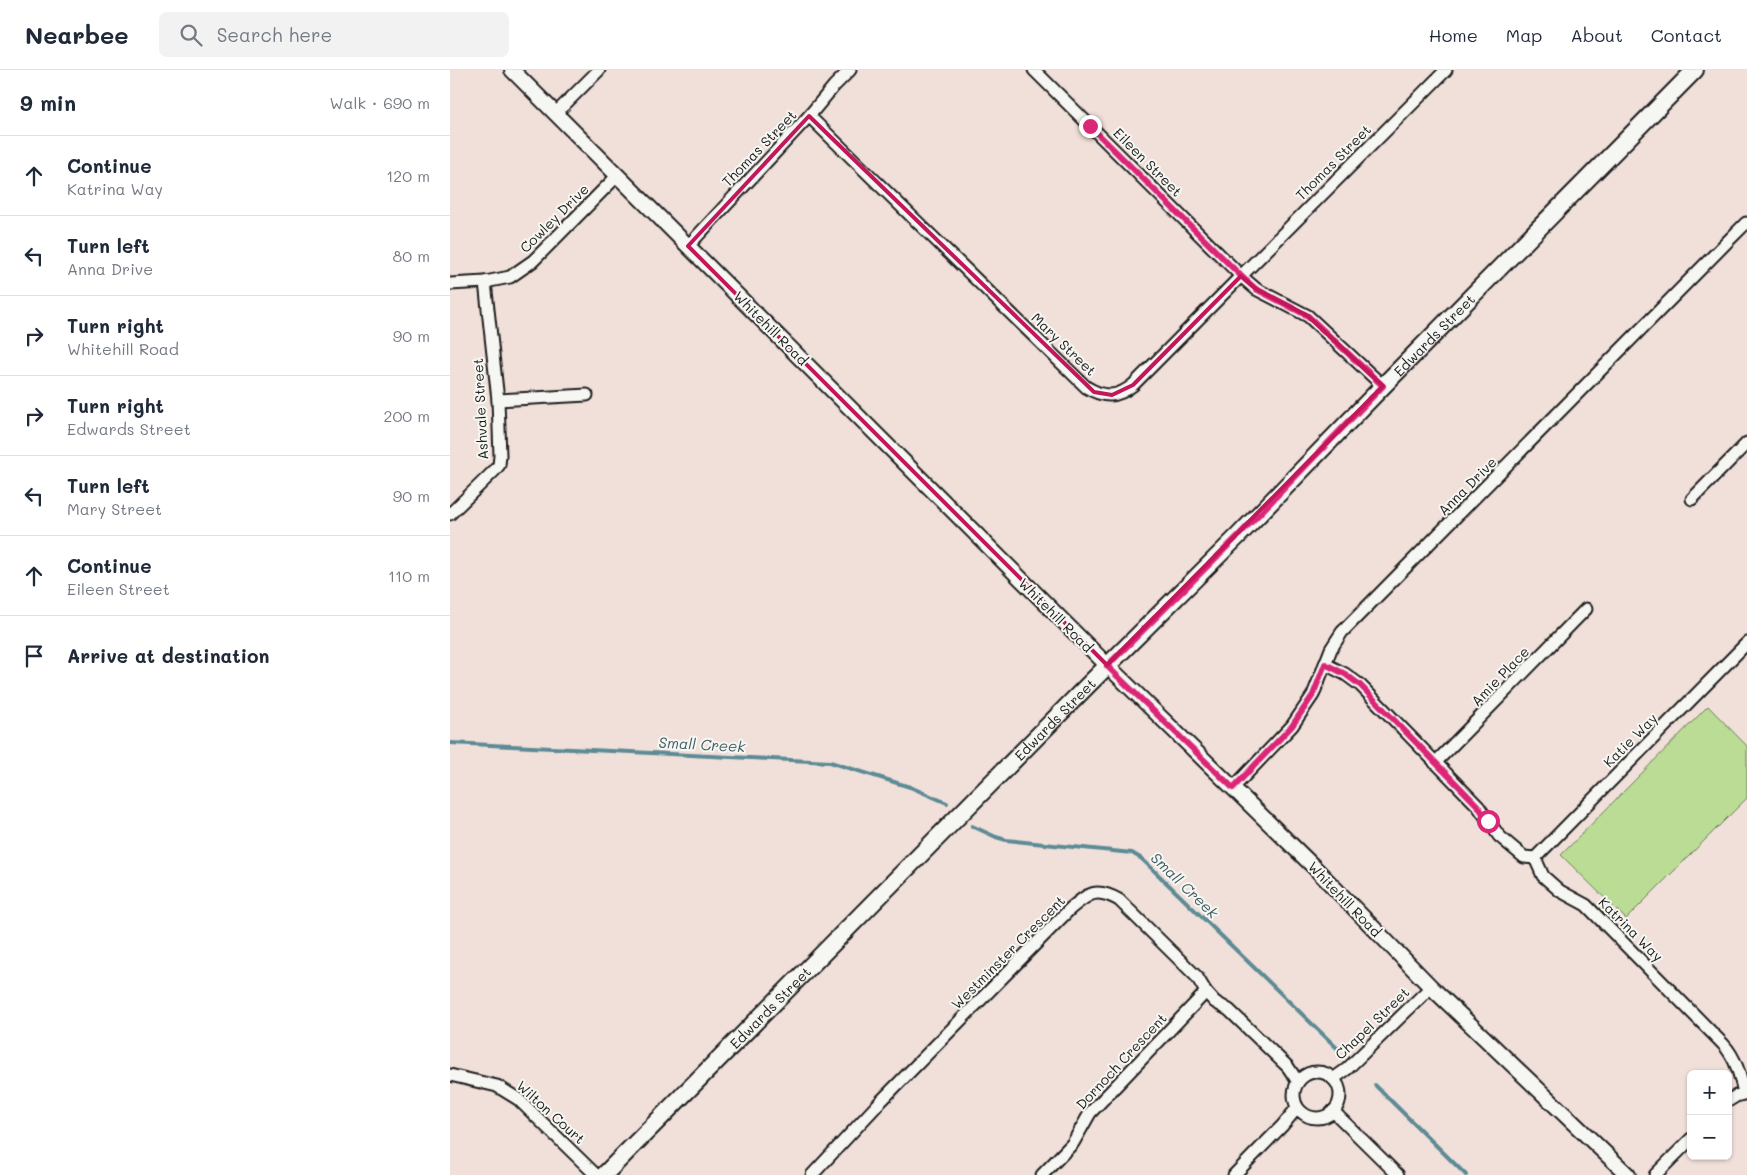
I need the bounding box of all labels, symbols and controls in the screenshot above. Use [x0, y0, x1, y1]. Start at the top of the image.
search box [159, 12, 509, 57]
text: Nearbee [25, 19, 129, 50]
icon: search [177, 21, 205, 49]
text: Search here [217, 22, 332, 47]
text: Home [1429, 23, 1478, 47]
text: Map [1506, 23, 1542, 47]
text: About [1570, 23, 1623, 47]
text: Contact [1651, 23, 1722, 47]
text: 9 min [20, 89, 76, 116]
text: Walk · 690 m [329, 92, 430, 113]
street label: Thomas Street [718, 106, 800, 190]
route end [1079, 115, 1102, 138]
street label: Thomas Street [1291, 120, 1375, 204]
street label: Eileen Street [1109, 123, 1187, 201]
text: Continue [67, 153, 152, 178]
icon: ahead [20, 162, 48, 190]
text: 120 m [386, 165, 430, 186]
text: Katrina Way [67, 178, 163, 199]
street label: Cowley Drive [515, 179, 593, 257]
text: Turn left [67, 233, 150, 258]
icon: left [20, 242, 48, 270]
text: 80 m [393, 245, 430, 266]
text: Anna Drive [67, 258, 153, 279]
street label: Whitehill Road [730, 287, 812, 369]
street label: Edwards Street [1389, 289, 1479, 380]
street label: Mary Street [1027, 308, 1101, 380]
text: Turn right [67, 313, 164, 338]
icon: right [20, 322, 48, 350]
text: 90 m [393, 325, 430, 346]
text: Whitehill Road [67, 338, 179, 359]
street label: Ashvale Street [468, 358, 492, 460]
text: Turn right [67, 393, 164, 418]
icon: right [20, 402, 48, 430]
text: 200 m [383, 405, 430, 426]
text: Edwards Street [67, 418, 191, 439]
street label: Anna Drive [1434, 453, 1500, 519]
text: Turn left [67, 473, 150, 498]
icon: left [20, 482, 48, 510]
text: 90 m [393, 485, 430, 506]
text: Mary Street [67, 498, 162, 519]
text: Continue [67, 553, 152, 578]
icon: ahead [20, 562, 48, 590]
text: 110 m [388, 565, 430, 586]
street label: Whitehill Road [1015, 574, 1097, 656]
text: Eileen Street [67, 578, 170, 599]
icon: arrive [20, 642, 48, 670]
street label: Amie Place [1467, 642, 1533, 710]
text: Arrive at destination [67, 643, 270, 668]
street label: Edwards Street [1010, 674, 1099, 764]
street label: Katie Way [1599, 709, 1661, 771]
water label: Small Creek [658, 732, 747, 756]
route start [1477, 810, 1500, 833]
water label: Small Creek [1147, 848, 1224, 923]
street label: Whitehill Road [1304, 857, 1386, 941]
street label: Westminster Crescent [947, 891, 1069, 1013]
street label: Katrina Way [1595, 893, 1667, 965]
street label: Edwards Street [725, 962, 815, 1052]
street label: Chapel Street [1331, 983, 1413, 1063]
street label: Dornoch Crescent [1071, 1009, 1171, 1113]
map controls [1687, 1070, 1732, 1160]
button: + [1687, 1070, 1732, 1115]
street label: Wilton Court [513, 1076, 589, 1148]
button: − [1687, 1115, 1732, 1160]

